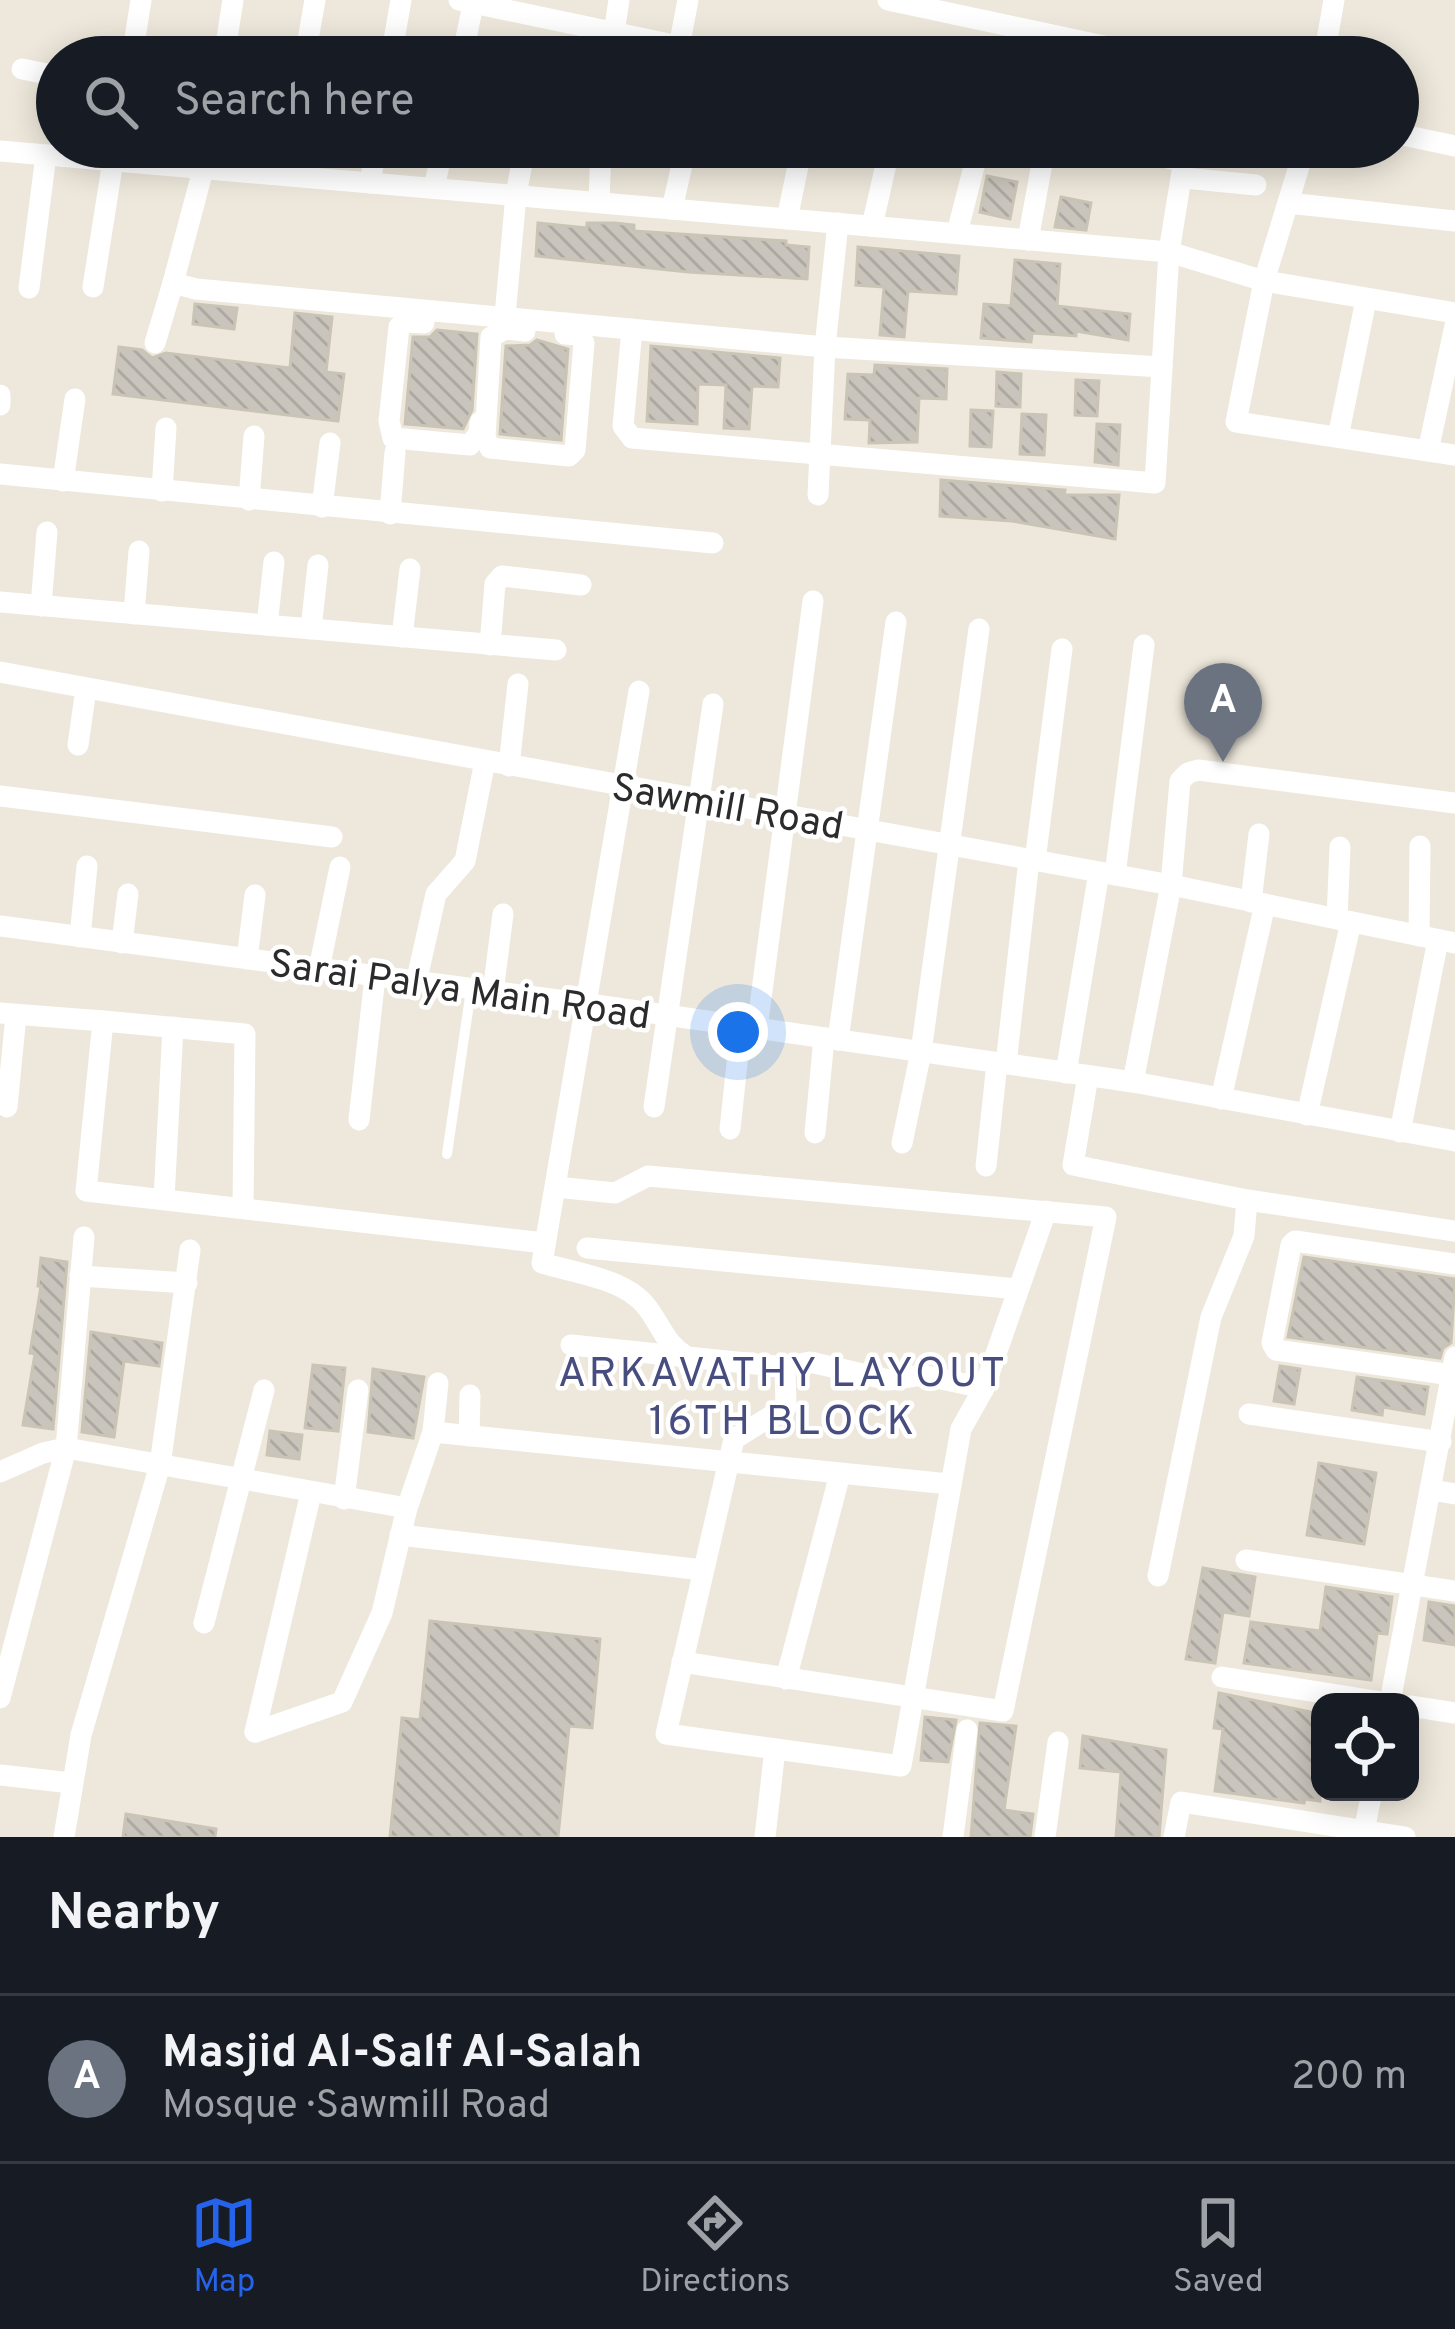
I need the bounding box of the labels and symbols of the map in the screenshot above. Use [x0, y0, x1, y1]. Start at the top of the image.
pin: A [1184, 663, 1262, 762]
street label: Sawmill Road [608, 765, 847, 854]
street label: Sarai Palya Main Road [266, 941, 653, 1043]
your location [708, 1002, 768, 1062]
district label: ARKAVATHY LAYOUT 16TH BLOCK [558, 1349, 1008, 1450]

